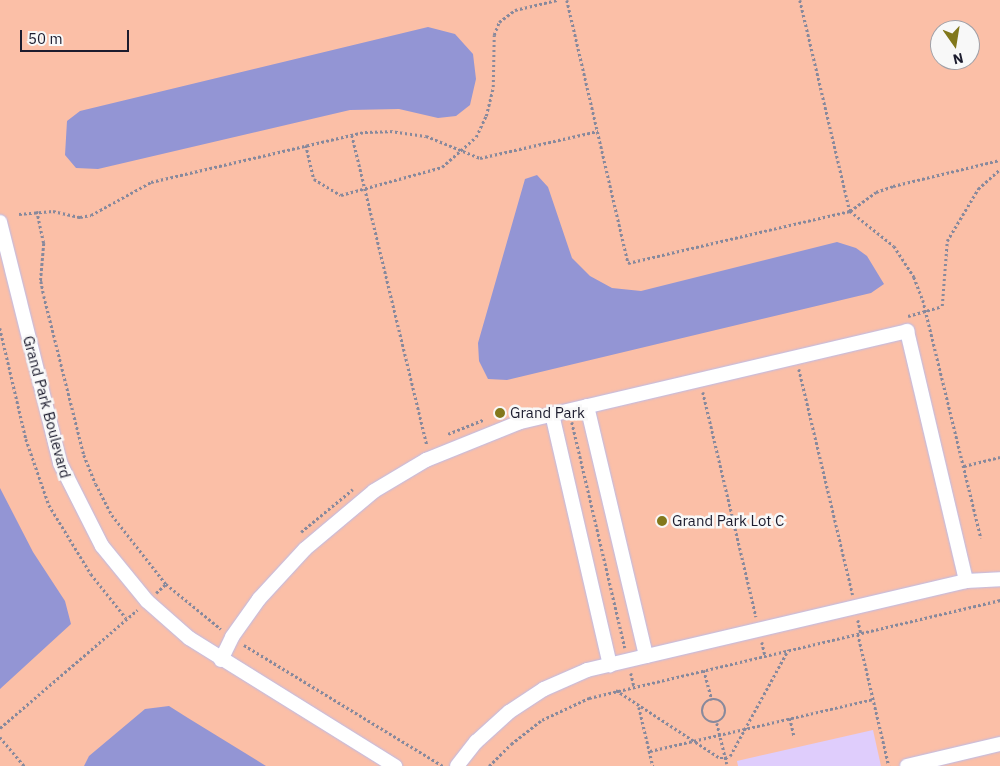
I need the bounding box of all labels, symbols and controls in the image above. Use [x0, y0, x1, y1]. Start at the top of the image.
scale bar [22, 20, 131, 52]
north arrow [930, 20, 980, 70]
text: 50 m [28, 29, 63, 48]
text: N [951, 49, 965, 69]
street label: Grand Park Boulevard [19, 334, 75, 480]
place label: Grand Park [510, 404, 585, 422]
marker: Grand Park [494, 407, 506, 419]
place label: Grand Park Lot C [672, 512, 784, 530]
marker: Grand Park Lot C [656, 515, 668, 527]

